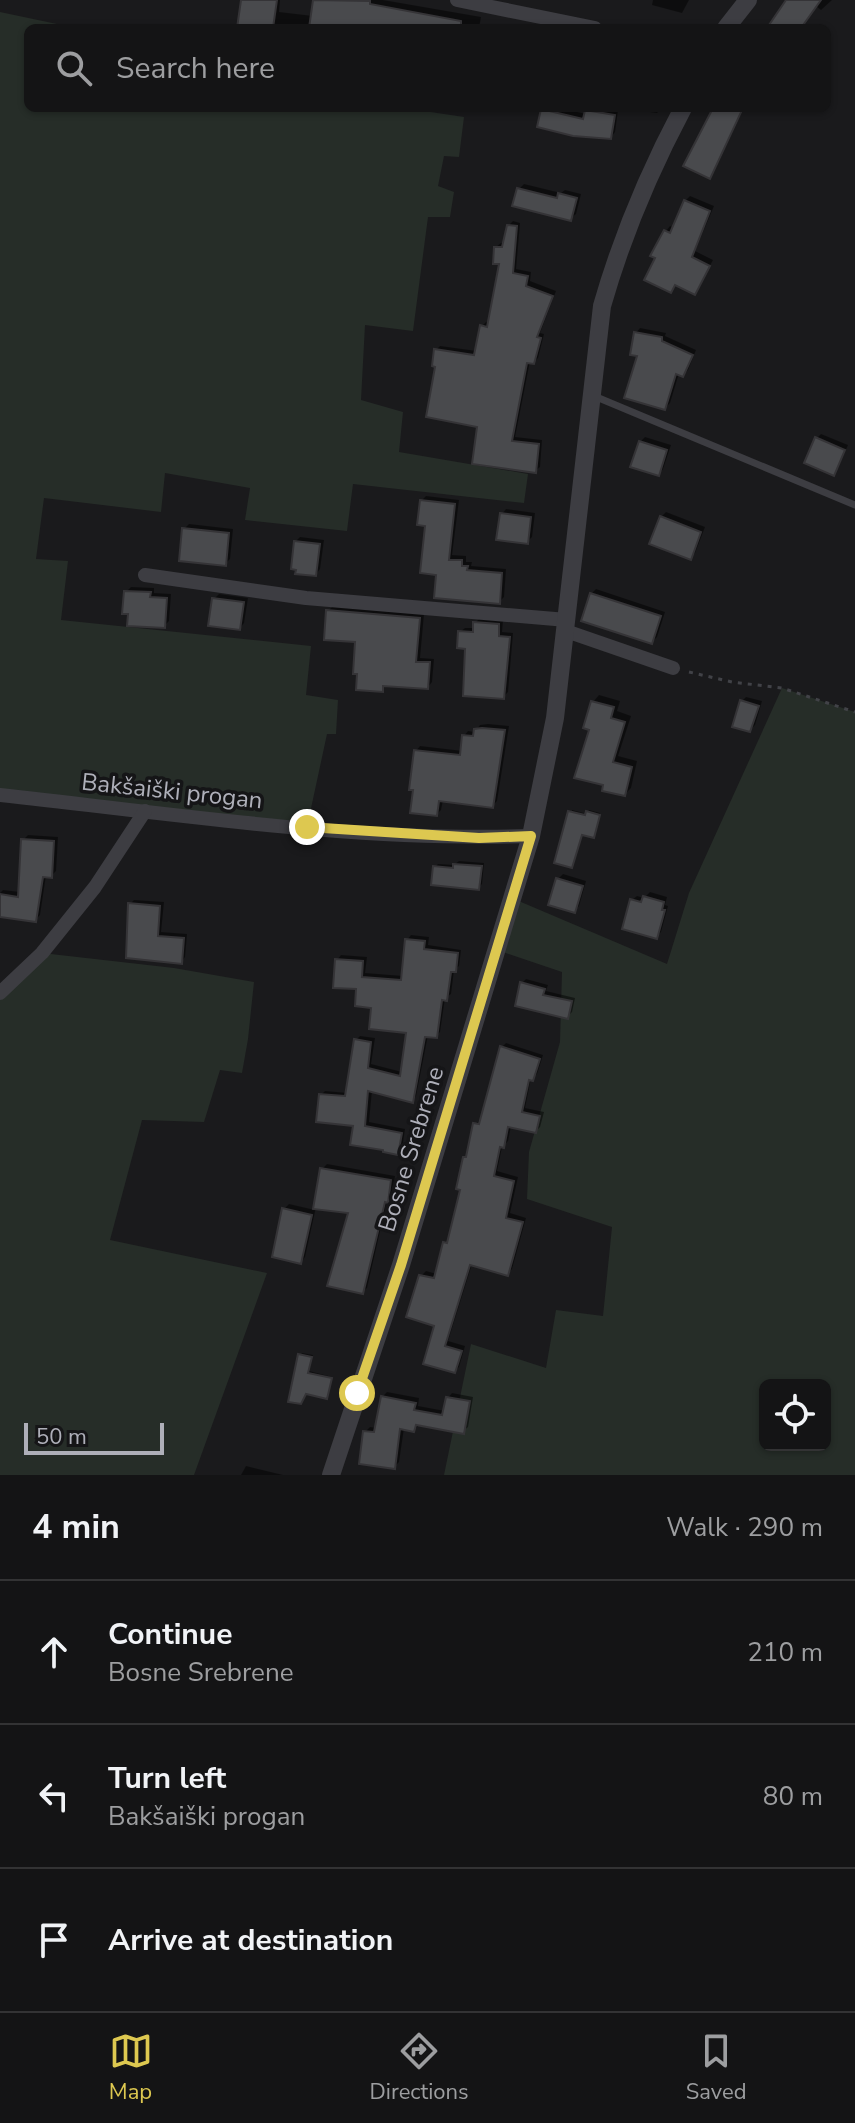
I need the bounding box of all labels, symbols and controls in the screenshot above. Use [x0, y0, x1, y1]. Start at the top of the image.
search box [24, 24, 831, 112]
icon: search [52, 46, 96, 90]
text: Search here [116, 48, 275, 89]
street label: Bakšaiški progan [80, 766, 264, 816]
route end [289, 809, 325, 845]
street label: Bosne Srebrene [371, 1062, 451, 1236]
route start [339, 1375, 375, 1411]
map controls [759, 1379, 831, 1451]
button: locate [759, 1379, 831, 1451]
scale bar [24, 1419, 164, 1455]
text: 50 m [36, 1422, 87, 1452]
text: 4 min [32, 1504, 120, 1550]
text: Walk · 290 m [666, 1510, 823, 1545]
text: Continue [108, 1614, 233, 1655]
icon: ahead [32, 1630, 76, 1674]
text: 210 m [747, 1635, 823, 1670]
text: Bosne Srebrene [108, 1655, 294, 1690]
text: Turn left [108, 1758, 226, 1799]
icon: left [32, 1774, 76, 1818]
text: 80 m [763, 1779, 823, 1814]
text: Bakšaiški progan [108, 1799, 305, 1834]
icon: arrive [32, 1918, 76, 1962]
text: Arrive at destination [108, 1920, 393, 1961]
tab: Map [109, 2029, 153, 2107]
tab: Directions [370, 2029, 469, 2107]
tab: Saved [686, 2029, 746, 2107]

